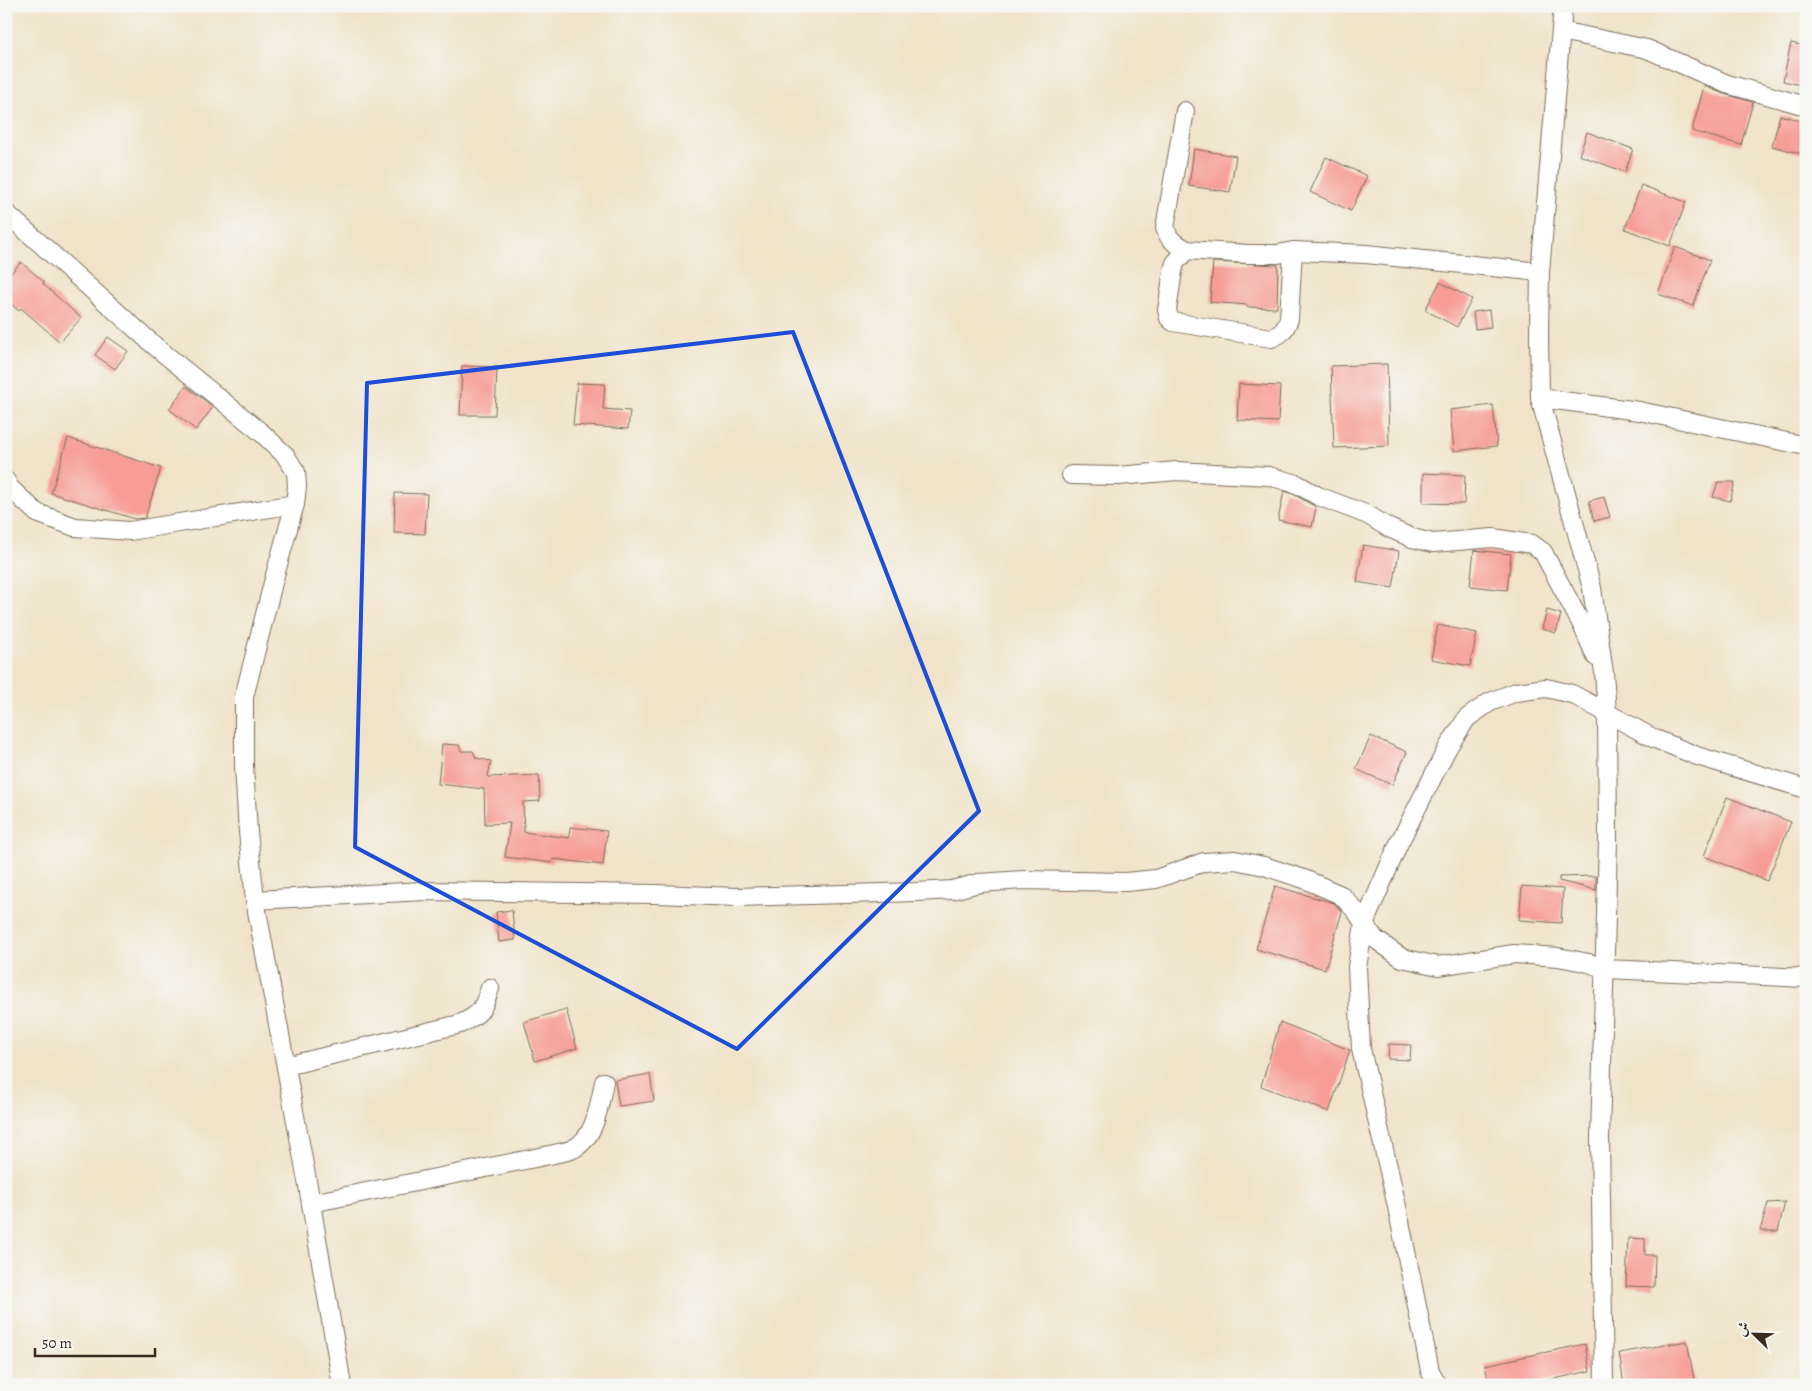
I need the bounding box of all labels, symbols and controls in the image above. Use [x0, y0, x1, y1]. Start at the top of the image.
north arrow [1730, 1308, 1780, 1358]
text: ش [1731, 1319, 1754, 1339]
scale bar [35, 1326, 155, 1358]
text: 50 m [42, 1333, 72, 1353]

